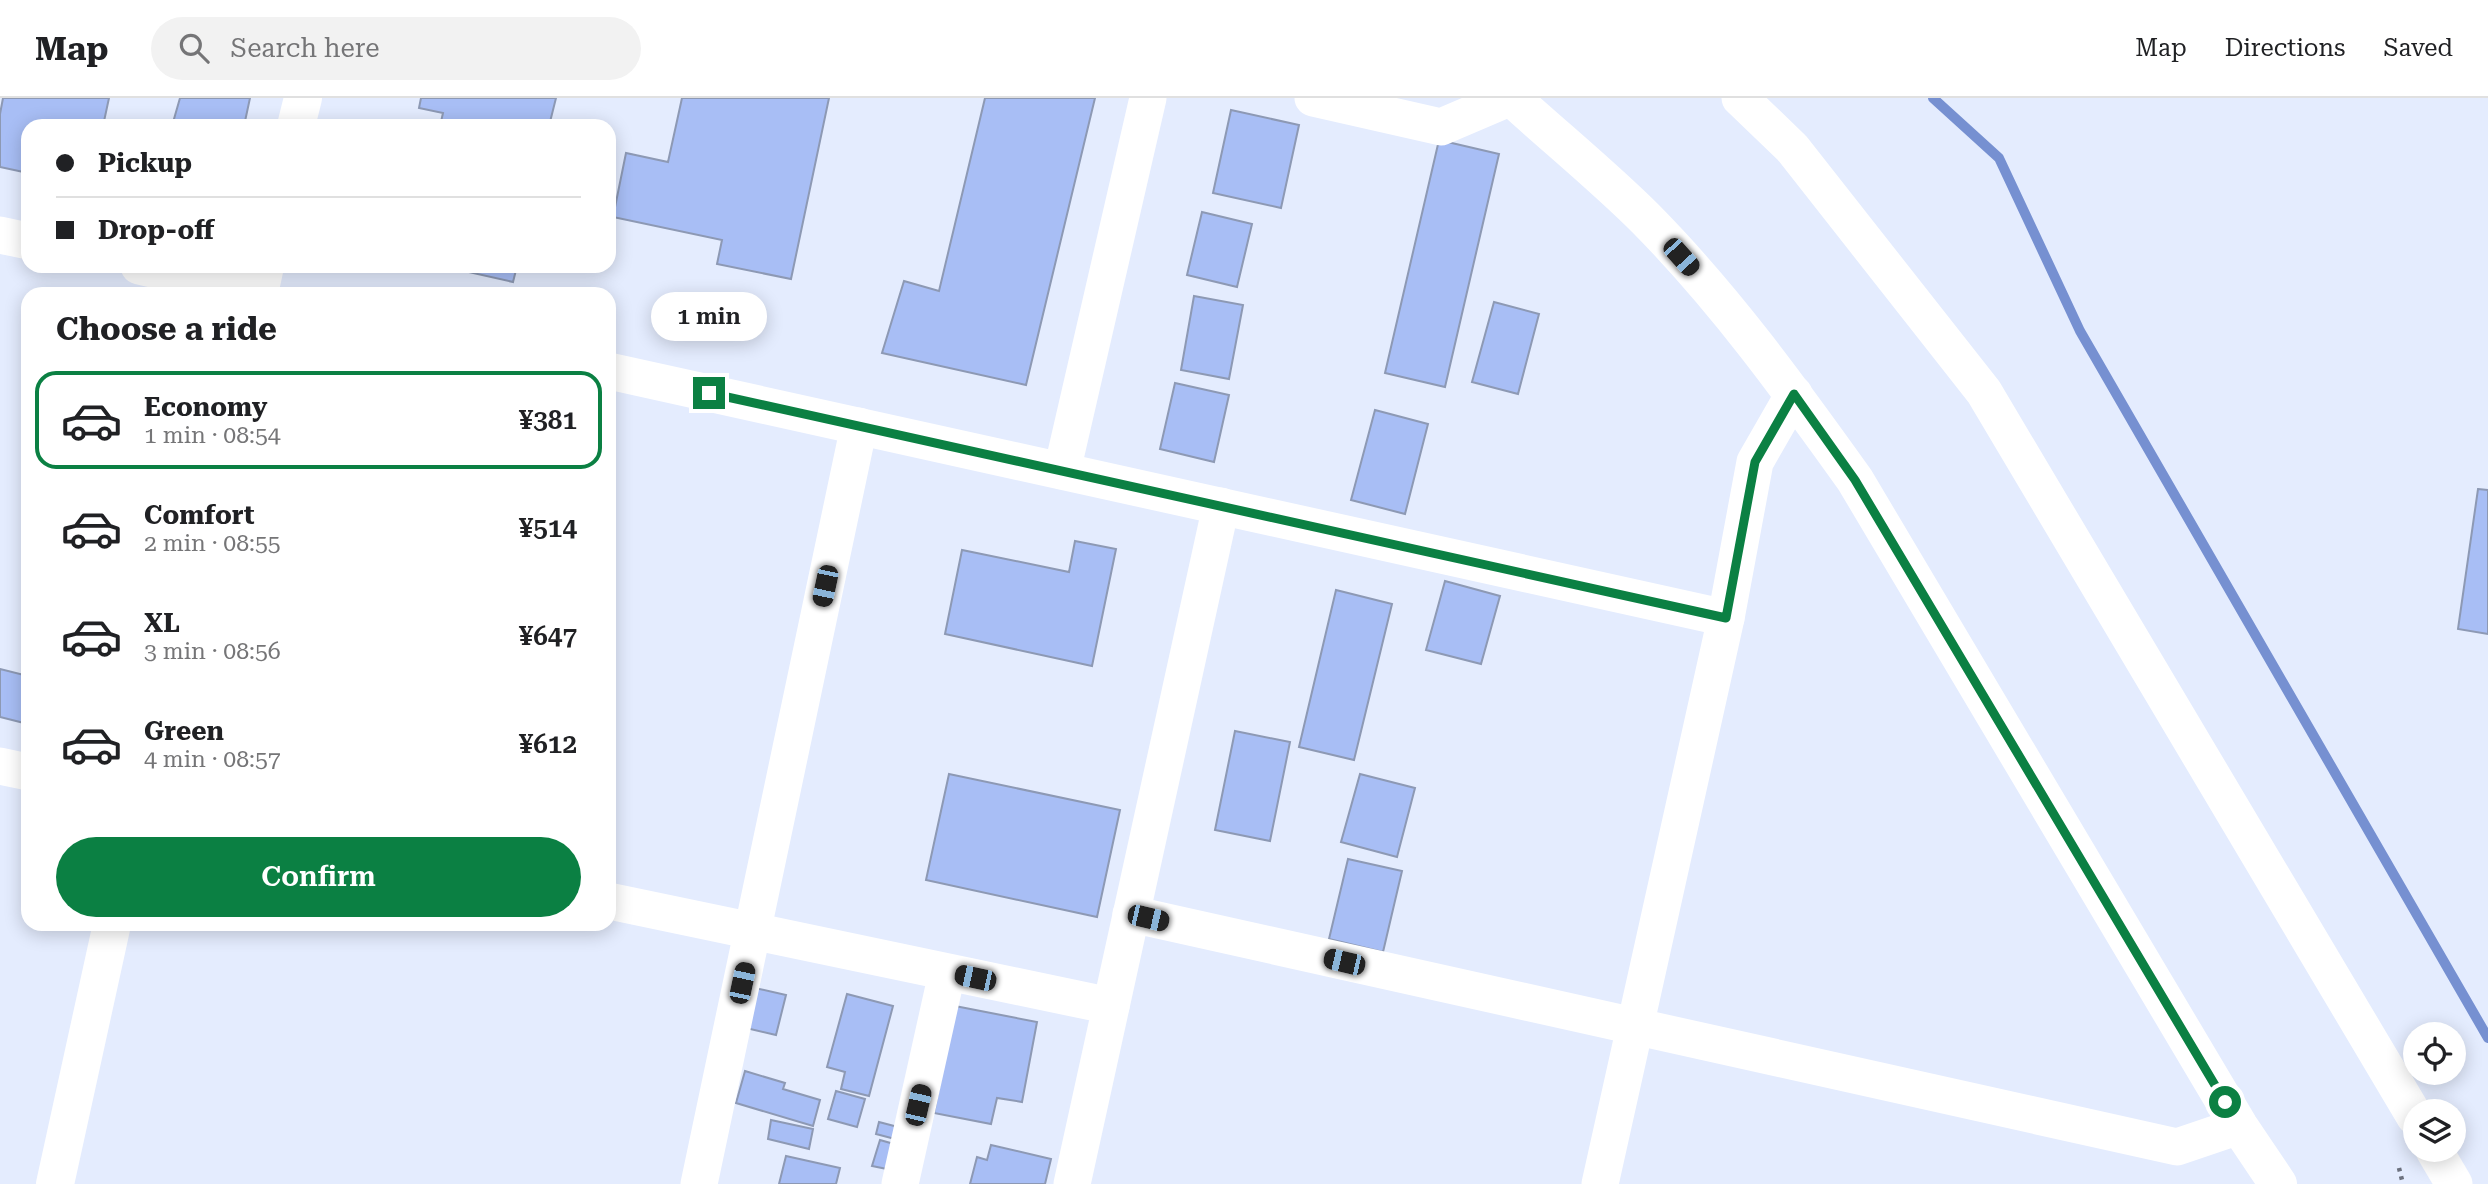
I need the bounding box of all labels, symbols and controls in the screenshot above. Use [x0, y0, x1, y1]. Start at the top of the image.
search box [151, 17, 641, 80]
text: Map [35, 29, 109, 68]
icon: search [175, 29, 213, 67]
text: Search here [231, 33, 380, 63]
text: Map [2135, 34, 2187, 62]
text: Directions [2225, 34, 2345, 62]
text: Saved [2383, 34, 2453, 62]
text: Pickup [98, 148, 192, 178]
text: Drop-off [98, 215, 214, 245]
car [1660, 234, 1703, 280]
callout: 1 min [651, 292, 767, 341]
text: 1 min [677, 303, 741, 330]
text: Choose a ride [56, 310, 277, 348]
route end [693, 377, 725, 409]
icon: car [60, 389, 123, 452]
text: Economy [144, 392, 267, 422]
text: ¥381 [519, 405, 577, 435]
text: 1 min · 08:54 [144, 422, 281, 449]
icon: car [60, 497, 123, 560]
text: Comfort [144, 500, 254, 530]
text: ¥514 [519, 513, 577, 543]
text: 2 min · 08:55 [144, 530, 281, 557]
car [811, 563, 840, 609]
icon: car [60, 605, 123, 668]
text: XL [144, 608, 180, 638]
text: ¥647 [519, 621, 577, 651]
text: 3 min · 08:56 [144, 638, 281, 665]
icon: car [60, 713, 123, 776]
text: Green [144, 716, 224, 746]
text: ¥612 [519, 729, 577, 759]
text: 4 min · 08:57 [144, 746, 281, 773]
button: Confirm [56, 837, 581, 917]
car [1126, 903, 1171, 933]
car [1322, 947, 1367, 977]
car [728, 960, 757, 1006]
car [953, 963, 998, 993]
map controls [2403, 1022, 2466, 1162]
button: locate [2403, 1022, 2466, 1085]
car [904, 1082, 933, 1128]
route start [2209, 1086, 2241, 1118]
button: layers [2403, 1099, 2466, 1162]

